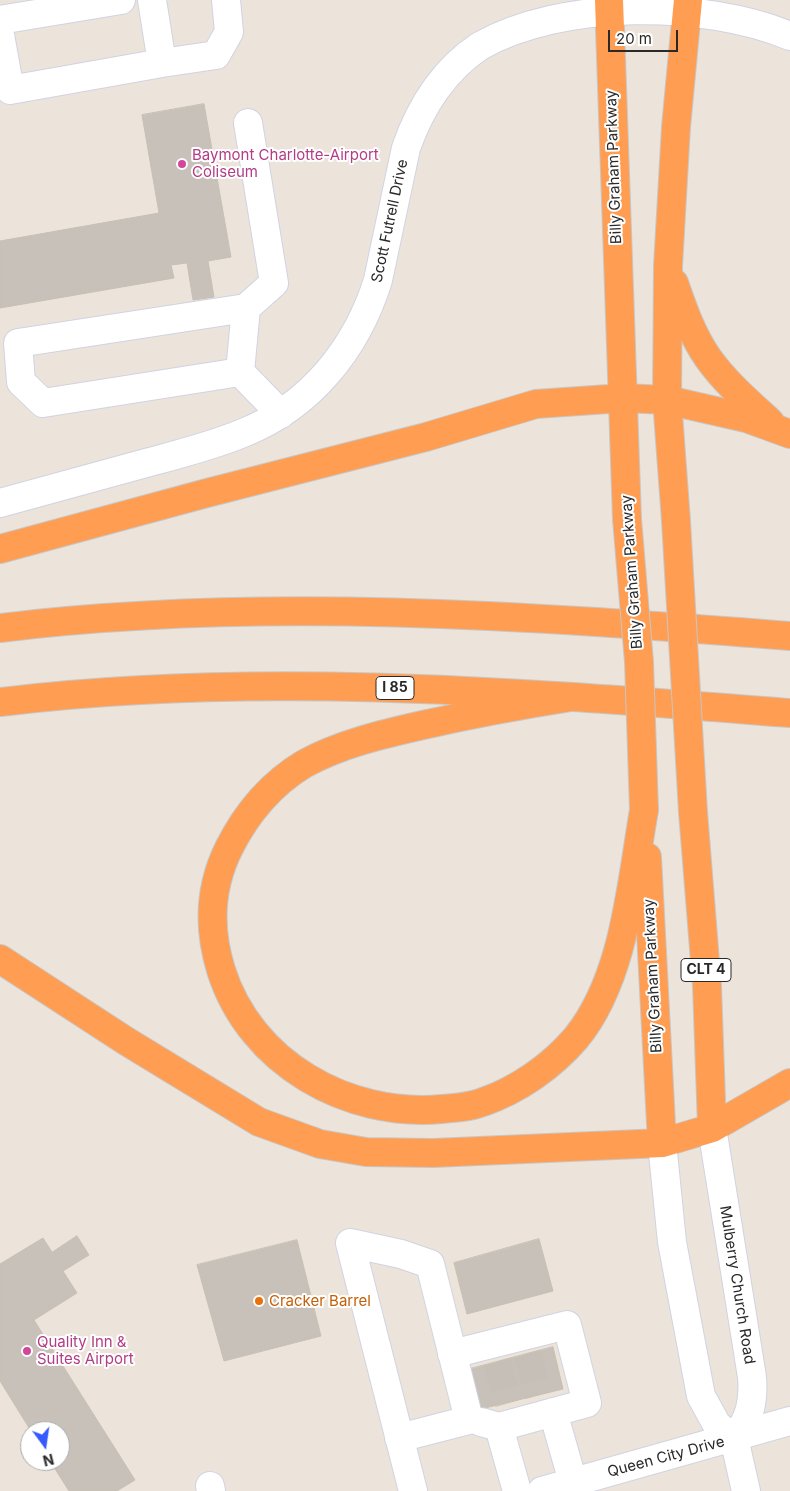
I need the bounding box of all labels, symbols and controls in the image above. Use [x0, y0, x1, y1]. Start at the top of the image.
scale bar [610, 20, 680, 52]
text: 20 m [616, 29, 652, 48]
street label: Billy Graham Parkway [602, 90, 626, 244]
place label: Baymont Charlotte-Airport Coliseum [192, 146, 379, 181]
marker: Baymont Charlotte-Airport Coliseum [176, 158, 188, 170]
street label: Scott Futrell Drive [368, 158, 412, 284]
street label: Billy Graham Parkway [618, 494, 646, 650]
road number: I 85 [376, 676, 414, 700]
street label: Billy Graham Parkway [640, 898, 666, 1054]
road number: CLT 4 [681, 958, 731, 982]
street label: Mulberry Church Road [716, 1204, 758, 1366]
place label: Cracker Barrel [269, 1292, 371, 1310]
marker: Cracker Barrel [253, 1295, 265, 1307]
place label: Quality Inn & Suites Airport [37, 1333, 134, 1368]
marker: Quality Inn & Suites Airport [21, 1345, 33, 1357]
north arrow [20, 1421, 70, 1471]
street label: Queen City Drive [605, 1433, 727, 1481]
text: N [41, 1451, 56, 1470]

